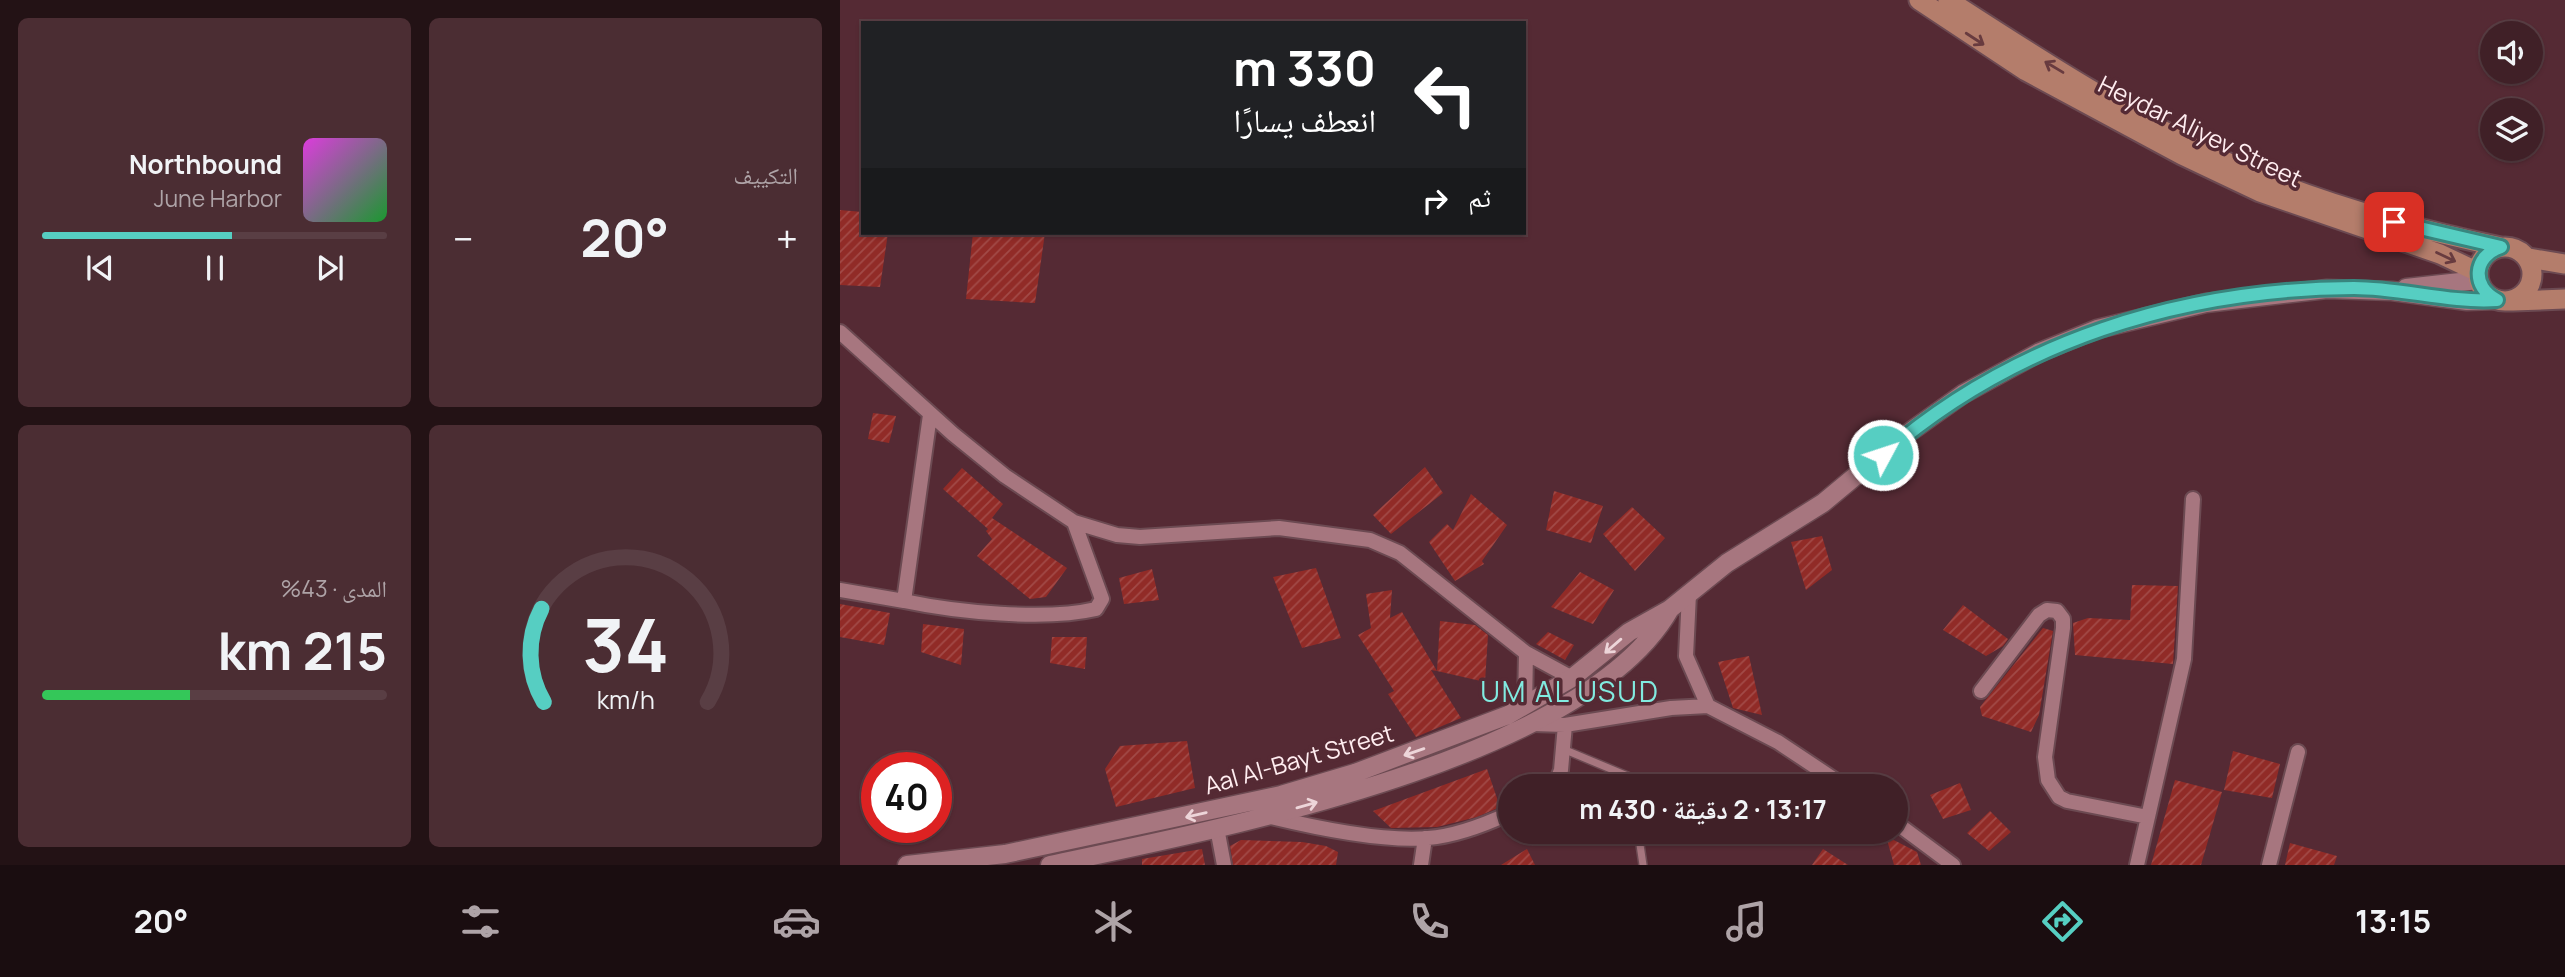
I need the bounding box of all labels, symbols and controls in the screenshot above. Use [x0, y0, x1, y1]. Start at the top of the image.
map controls [2480, 21, 2543, 161]
button: sound [2480, 21, 2543, 84]
one-way arrow [1965, 31, 1984, 46]
text: 330 m [1233, 34, 1376, 101]
icon: left [1400, 49, 1491, 140]
one-way arrow [2045, 60, 2065, 74]
street label: Heydar Aliyev Street [2093, 67, 2308, 194]
text: انعطف يسارًا [1233, 98, 1376, 142]
button: layers [2480, 98, 2543, 161]
text: Northbound [129, 146, 282, 182]
text: التكييف [733, 159, 798, 191]
text: ثم [1468, 179, 1491, 215]
text: June Harbor [154, 182, 282, 214]
icon: right [1416, 182, 1454, 220]
pin [2364, 192, 2424, 252]
text: 20° [581, 202, 669, 273]
icon: arrive [2375, 203, 2413, 241]
text: − [453, 212, 474, 264]
text: + [776, 212, 798, 264]
icon: previous [81, 249, 119, 287]
icon: pause [196, 249, 234, 287]
icon: next [311, 249, 349, 287]
one-way arrow [2435, 251, 2456, 265]
position arrow [1846, 418, 1920, 492]
text: المدى · 43% [281, 572, 387, 604]
text: 34 [582, 594, 669, 694]
text: 215 km [218, 615, 387, 686]
one-way arrow [1605, 638, 1623, 654]
district label: UM AL USUD [1480, 672, 1660, 710]
text: km/h [596, 682, 655, 717]
street label: Aal Al-Bayt Street [1200, 716, 1397, 801]
one-way arrow [1403, 746, 1425, 759]
speed limit sign: 40 [861, 752, 952, 843]
text: 13:17 · 2 دقيقة · 430 m [1579, 791, 1827, 827]
one-way arrow [1296, 797, 1318, 810]
one-way arrow [1185, 809, 1208, 822]
icon: filters [456, 897, 505, 946]
icon: car [772, 897, 821, 946]
icon: climate [1089, 897, 1138, 946]
icon: phone [1405, 897, 1454, 946]
icon: music [1722, 897, 1771, 946]
icon: directions [2038, 897, 2087, 946]
text: 20° [134, 899, 188, 943]
text: 13:15 [2355, 899, 2431, 943]

